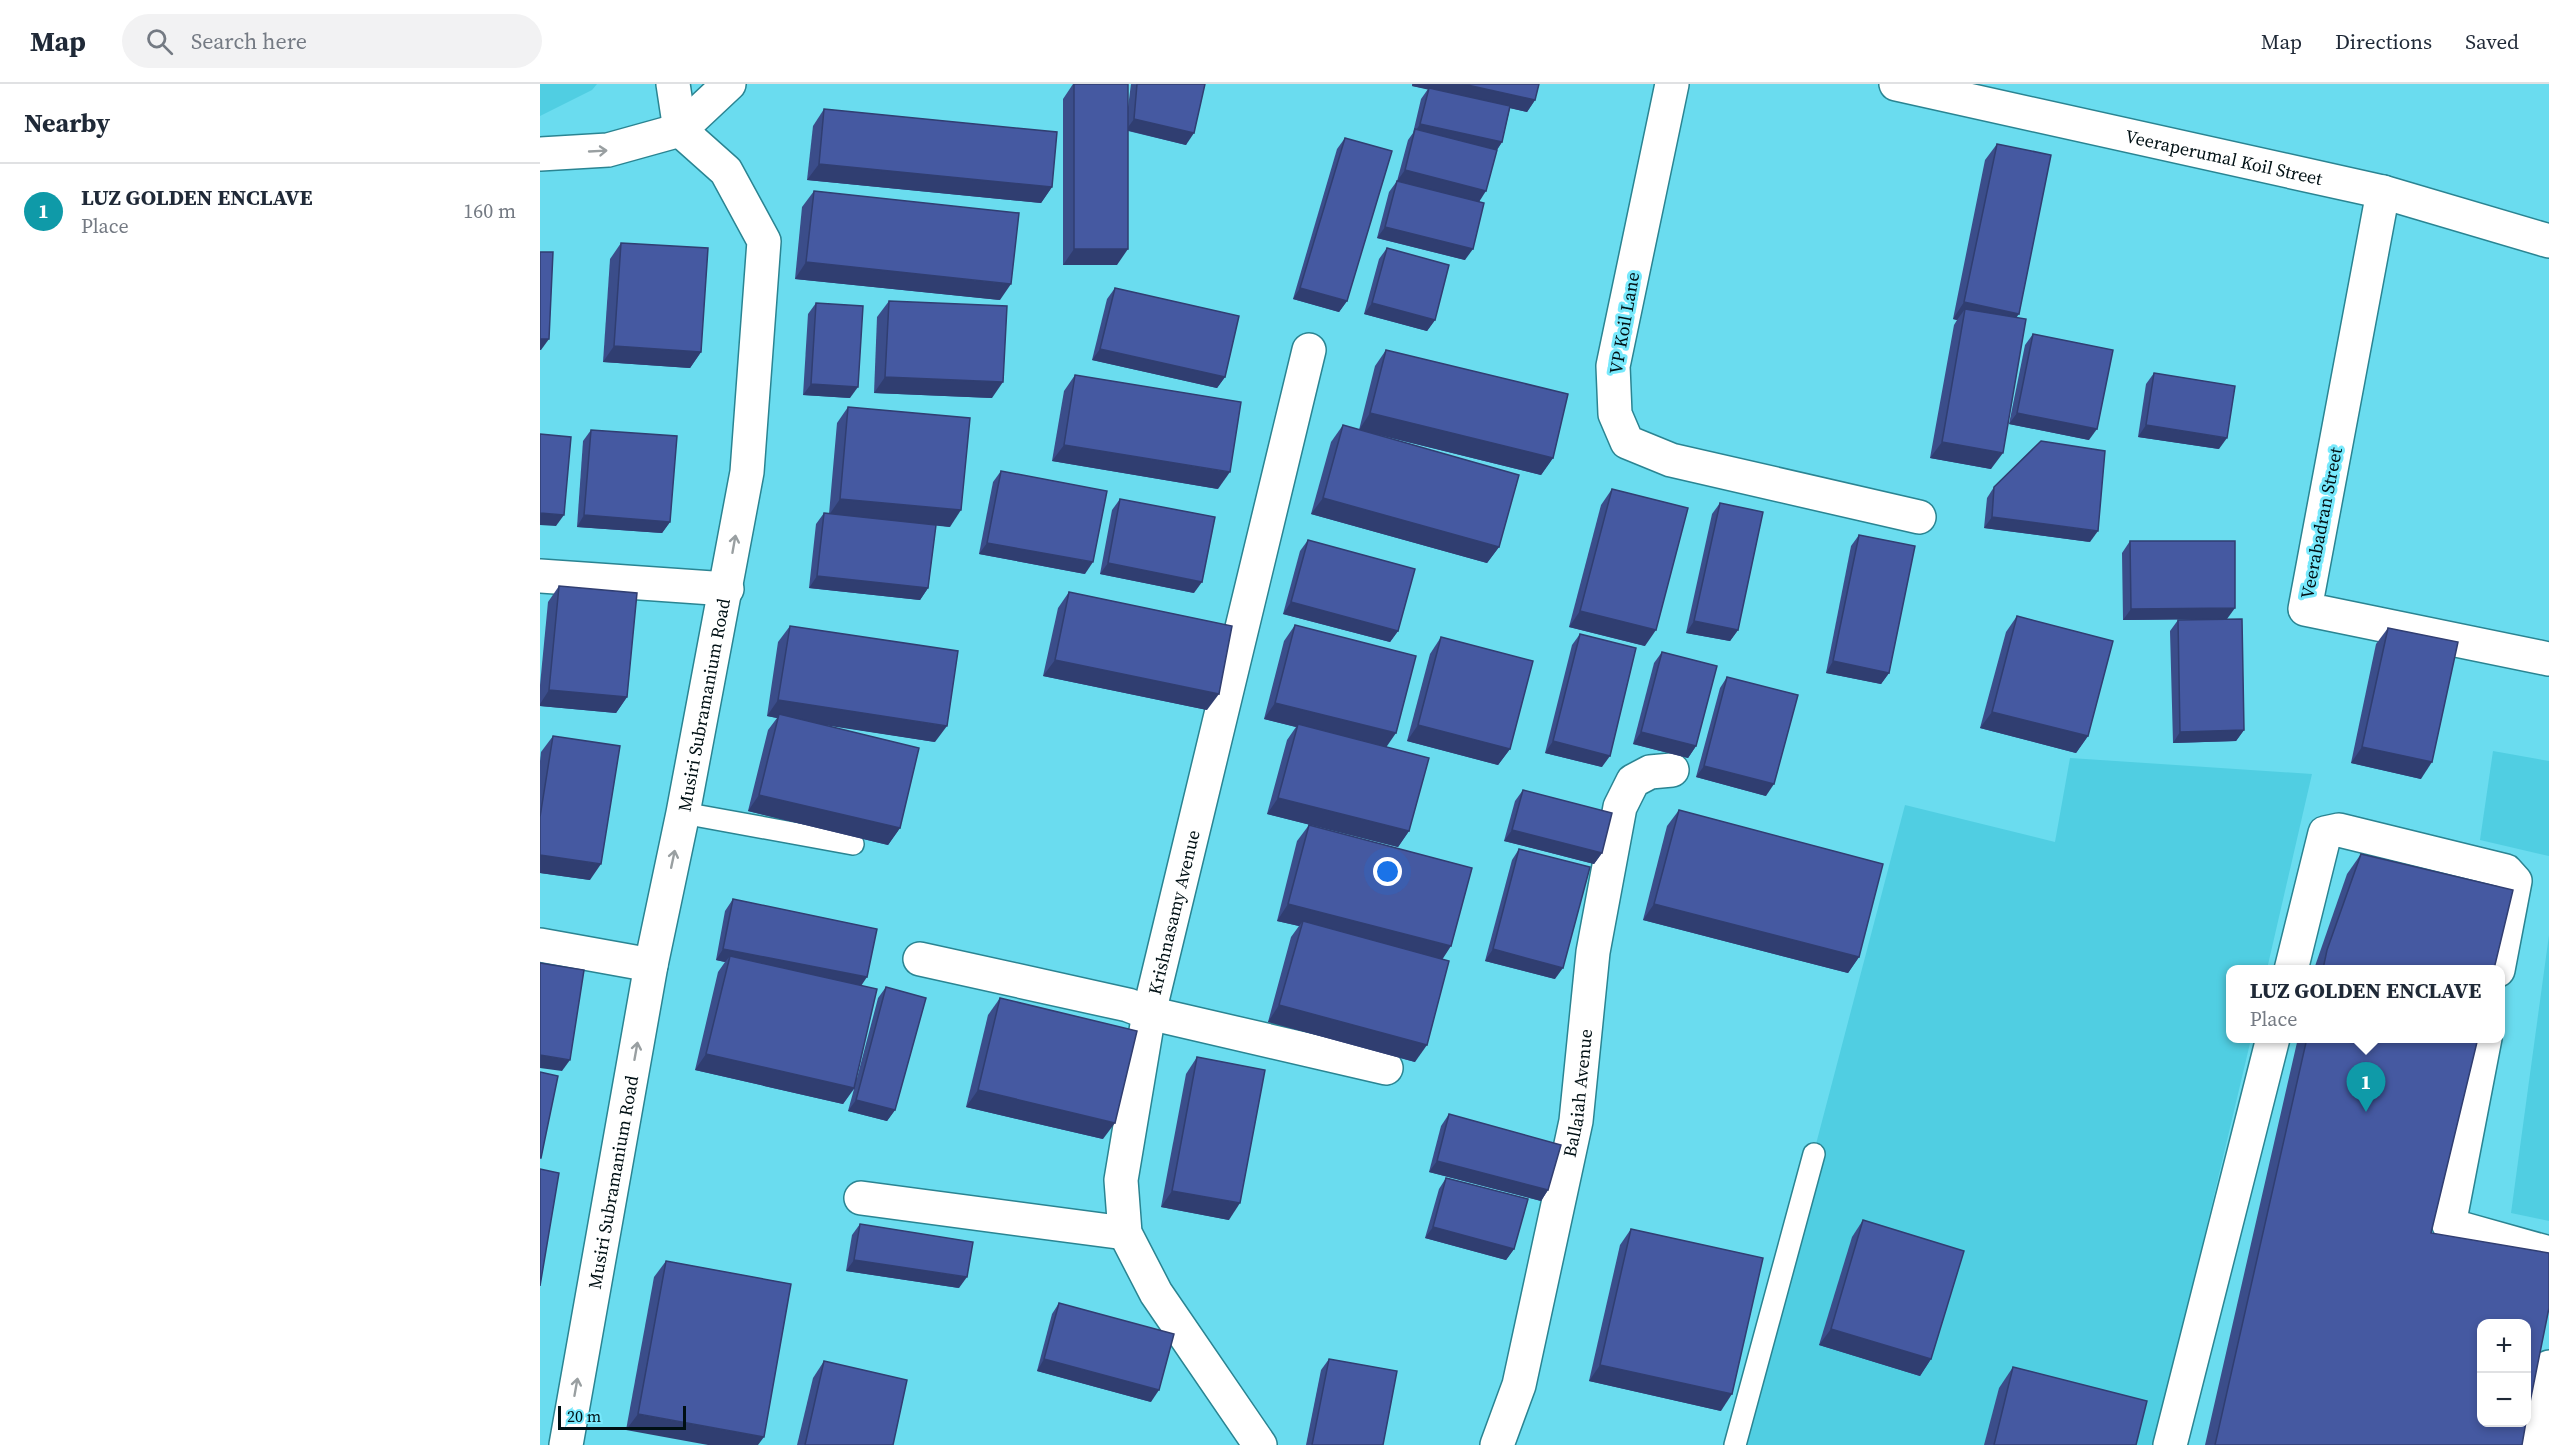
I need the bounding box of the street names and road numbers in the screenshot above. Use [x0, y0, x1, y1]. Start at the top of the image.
street label: Veeraperumal Koil Street [2123, 123, 2325, 191]
street label: VP Koil Lane [1603, 270, 1645, 376]
street label: Veerabadran Street [2294, 445, 2348, 601]
street label: Musiri Subramanium Road [671, 596, 736, 813]
street label: Krishnasamy Avenue [1141, 827, 1205, 997]
street label: Ballaiah Avenue [1556, 1028, 1598, 1159]
street label: Musiri Subramanium Road [581, 1073, 644, 1291]

